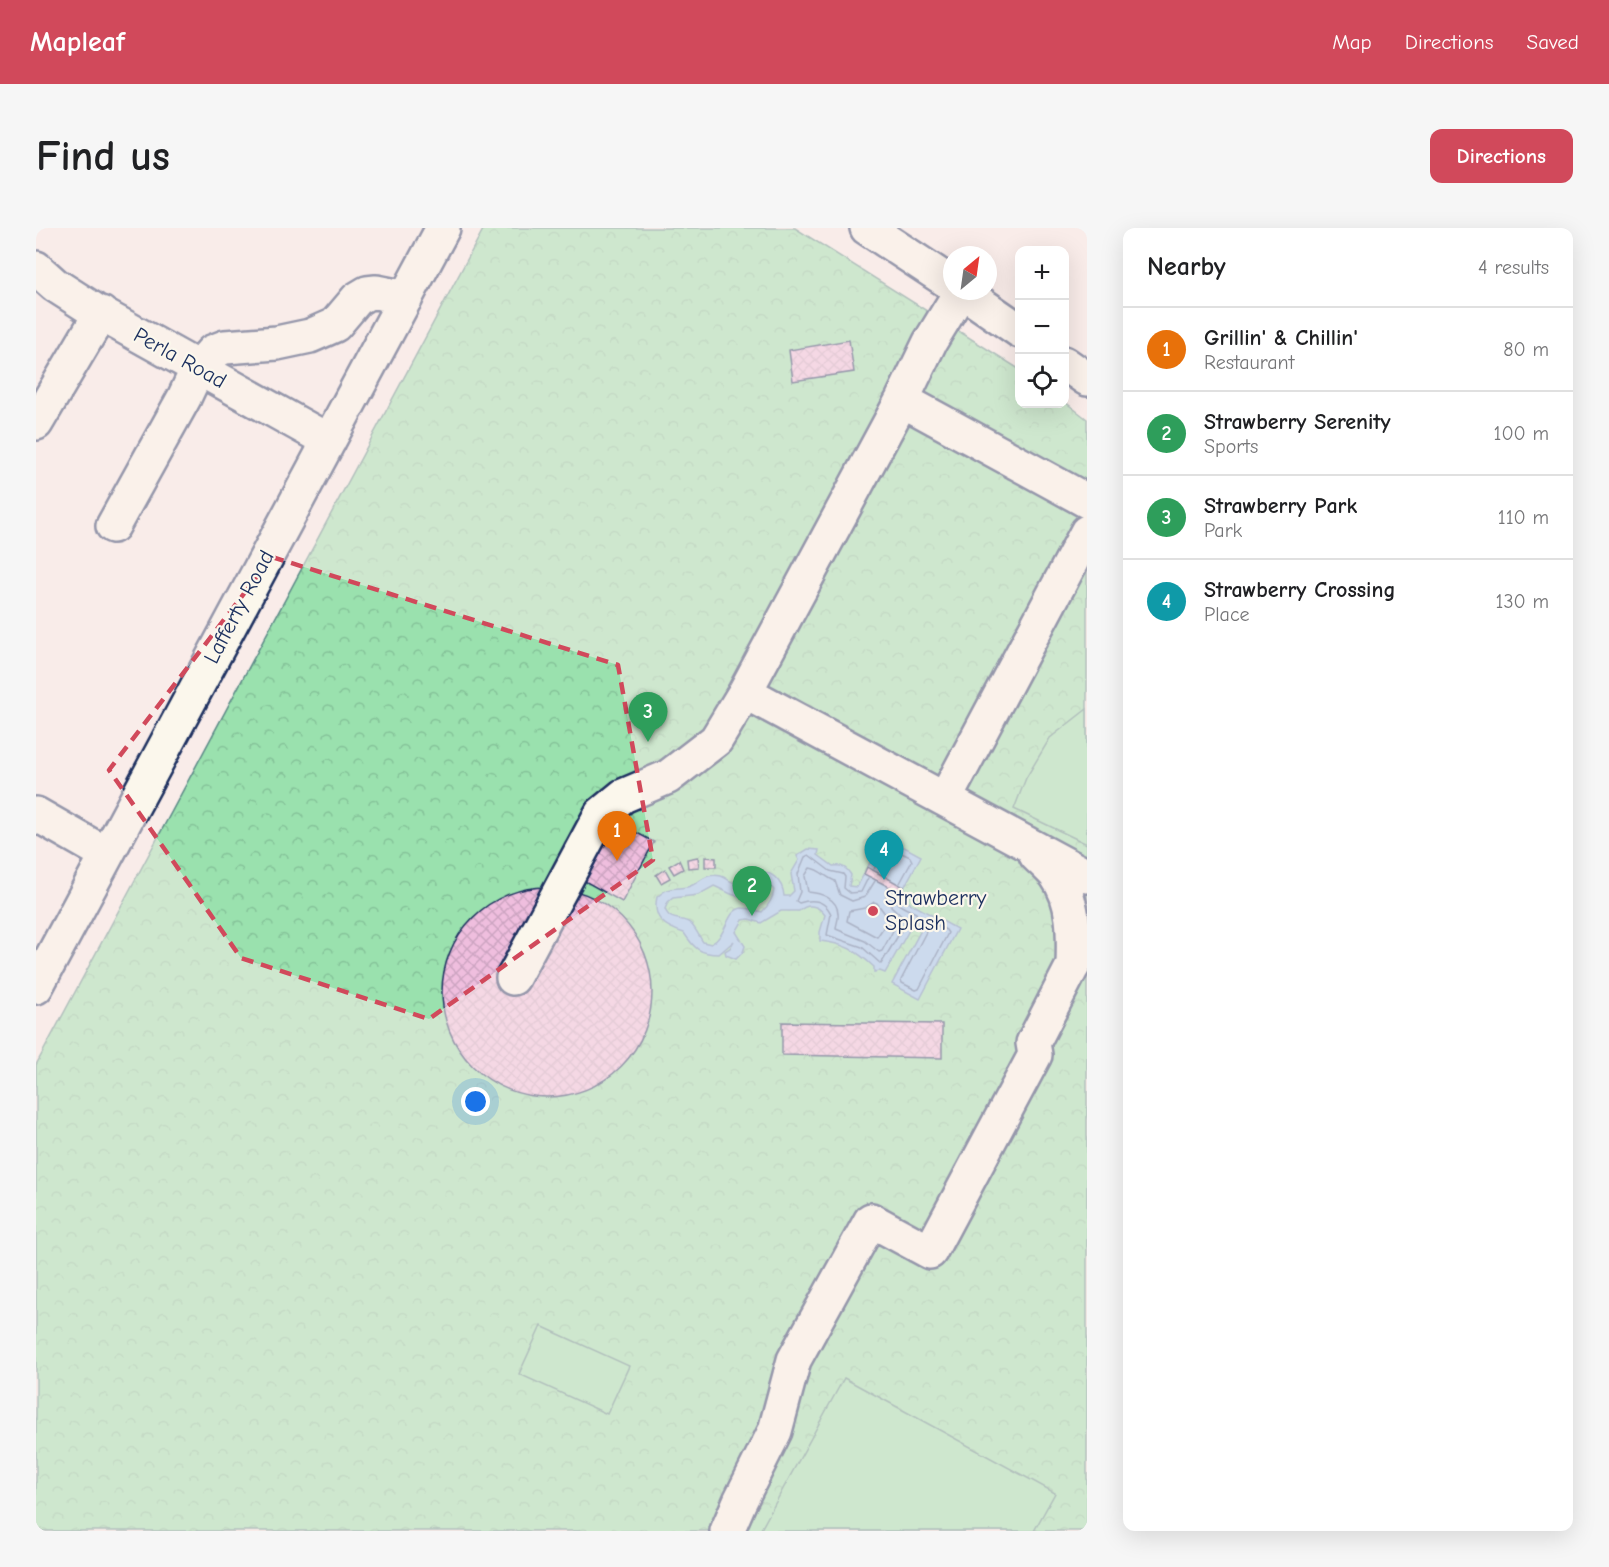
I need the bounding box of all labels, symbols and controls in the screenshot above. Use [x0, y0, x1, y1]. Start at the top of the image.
text: Mapleaf [30, 26, 125, 58]
text: Map [1332, 30, 1372, 54]
text: Directions [1405, 30, 1494, 54]
text: Saved [1527, 30, 1579, 54]
button: Directions [1430, 129, 1573, 183]
text: Find us [36, 132, 170, 181]
north arrow [943, 246, 997, 300]
map controls [1015, 246, 1069, 408]
button: + [1015, 246, 1069, 300]
text: Nearby [1147, 252, 1226, 282]
text: 4 results [1478, 256, 1549, 279]
button: − [1015, 300, 1069, 354]
street label: Perla Road [129, 322, 231, 394]
text: Grillin' & Chillin' [1204, 325, 1358, 351]
text: 1 [1163, 338, 1170, 361]
text: 80 m [1503, 338, 1549, 361]
text: Restaurant [1204, 351, 1294, 374]
button: locate [1015, 354, 1069, 408]
text: Strawberry Serenity [1204, 409, 1391, 435]
text: 2 [1162, 422, 1171, 445]
text: 100 m [1494, 422, 1549, 445]
text: Sports [1204, 435, 1258, 458]
text: Strawberry Park [1204, 493, 1357, 519]
text: 3 [1162, 506, 1171, 529]
text: 110 m [1498, 506, 1549, 529]
text: Park [1204, 519, 1242, 542]
street label: Lafferty Road [198, 546, 280, 668]
text: Strawberry Crossing [1204, 577, 1395, 603]
text: 4 [1162, 590, 1171, 613]
text: 130 m [1496, 590, 1549, 613]
text: Place [1204, 603, 1250, 626]
pin: 3 [628, 692, 668, 742]
pin: 1 [598, 812, 636, 861]
pin: 4 [864, 830, 904, 880]
pin: 2 [732, 866, 772, 916]
place label: Strawberry Splash [885, 885, 987, 936]
marker: Strawberry Splash [866, 904, 880, 918]
your location [461, 1087, 490, 1116]

